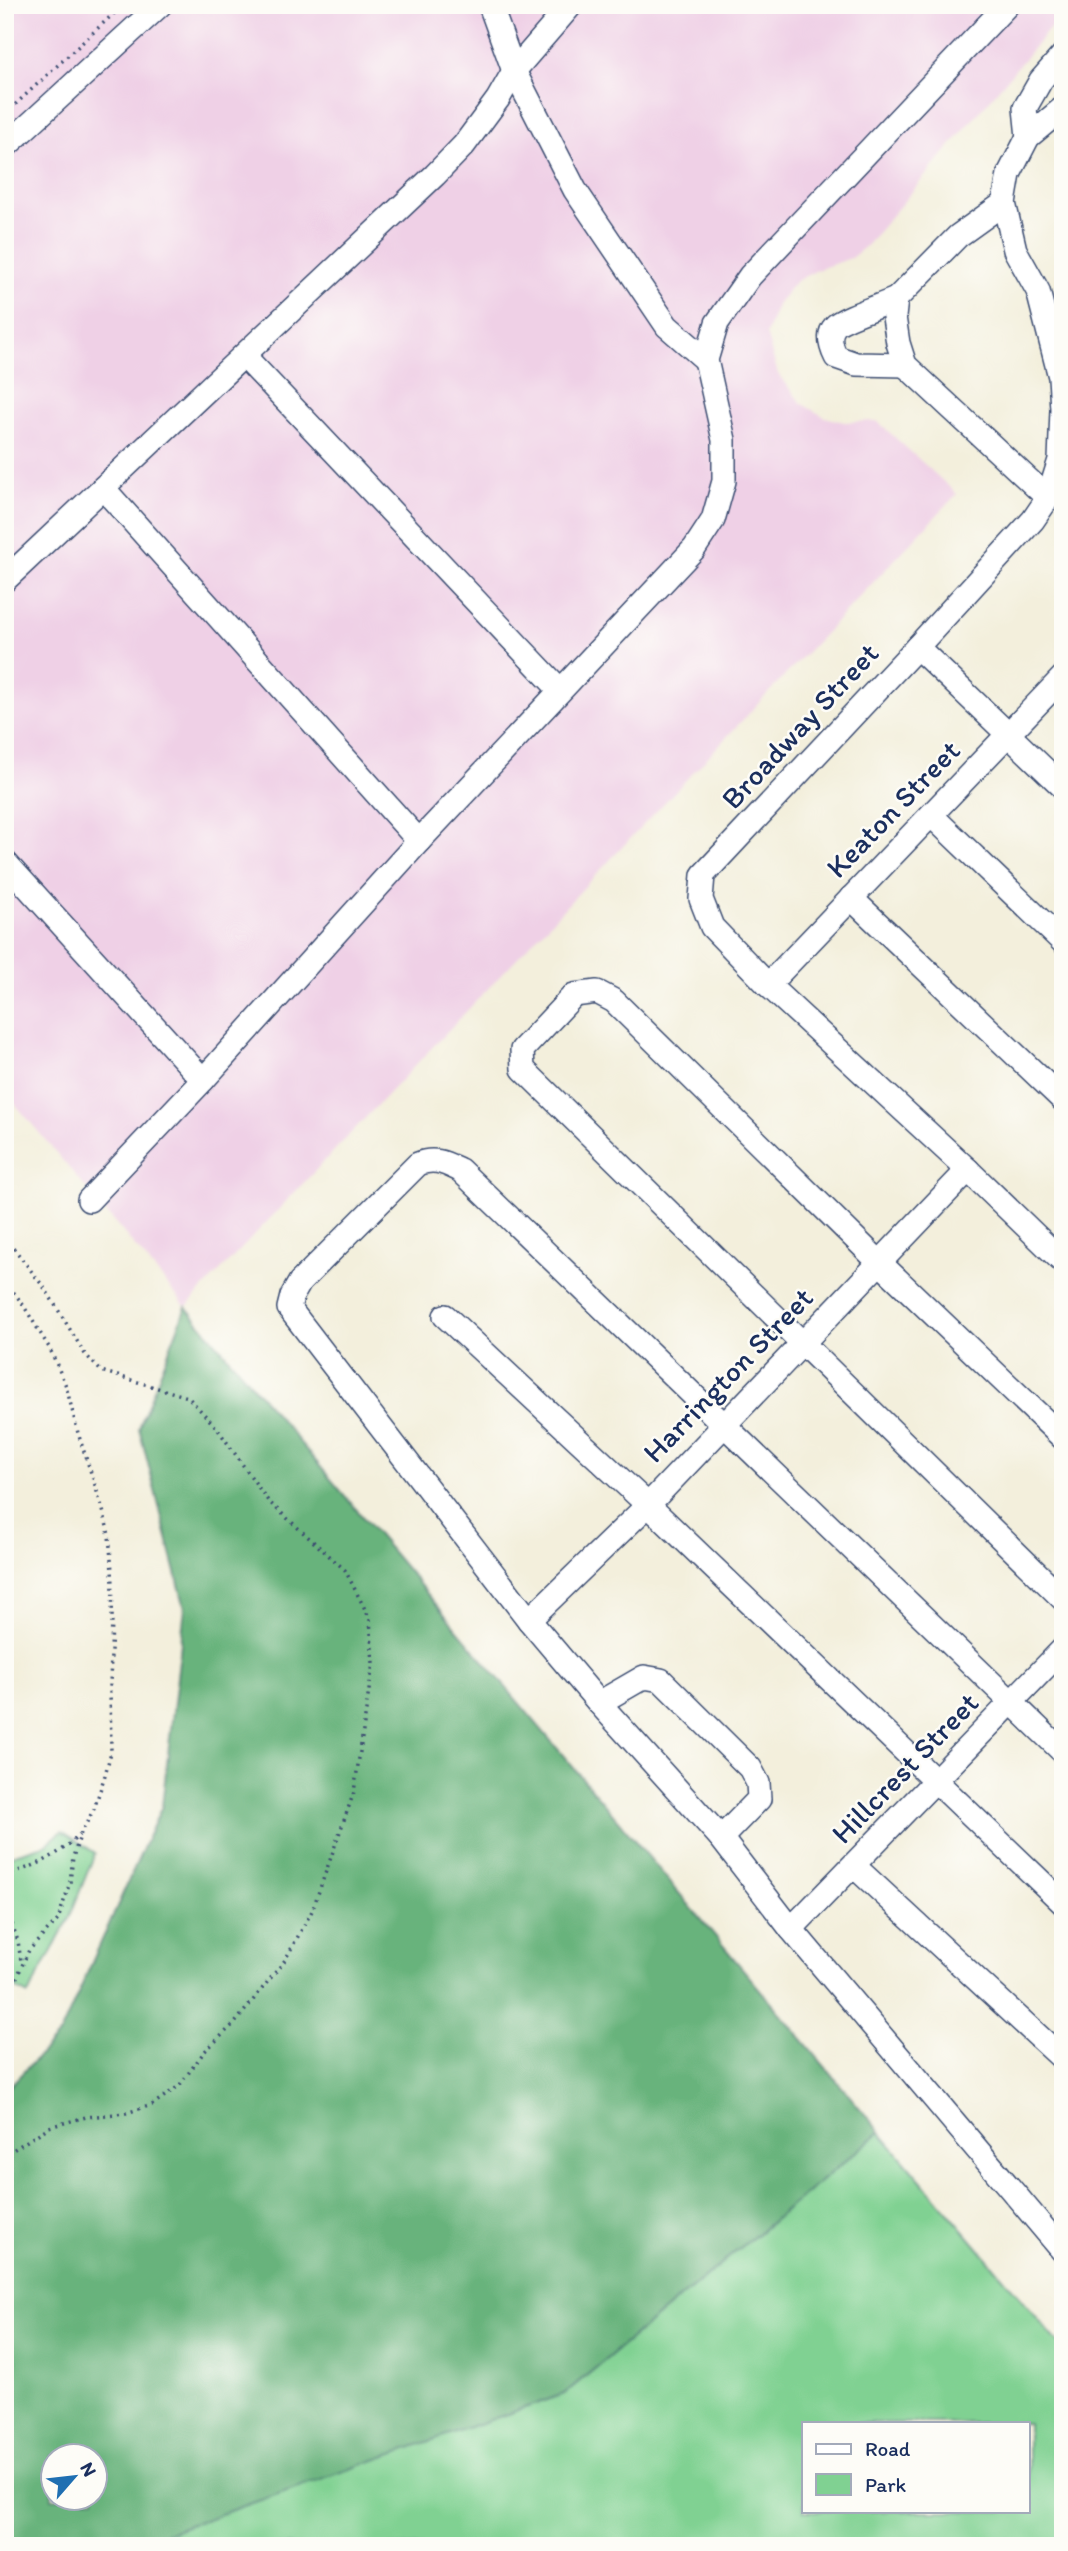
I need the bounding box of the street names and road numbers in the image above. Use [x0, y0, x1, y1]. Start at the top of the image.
street label: Broadway Street [713, 635, 886, 817]
street label: Keaton Street [818, 732, 967, 885]
street label: Harrington Street [635, 1279, 821, 1470]
street label: Hillcrest Street [823, 1684, 986, 1851]

